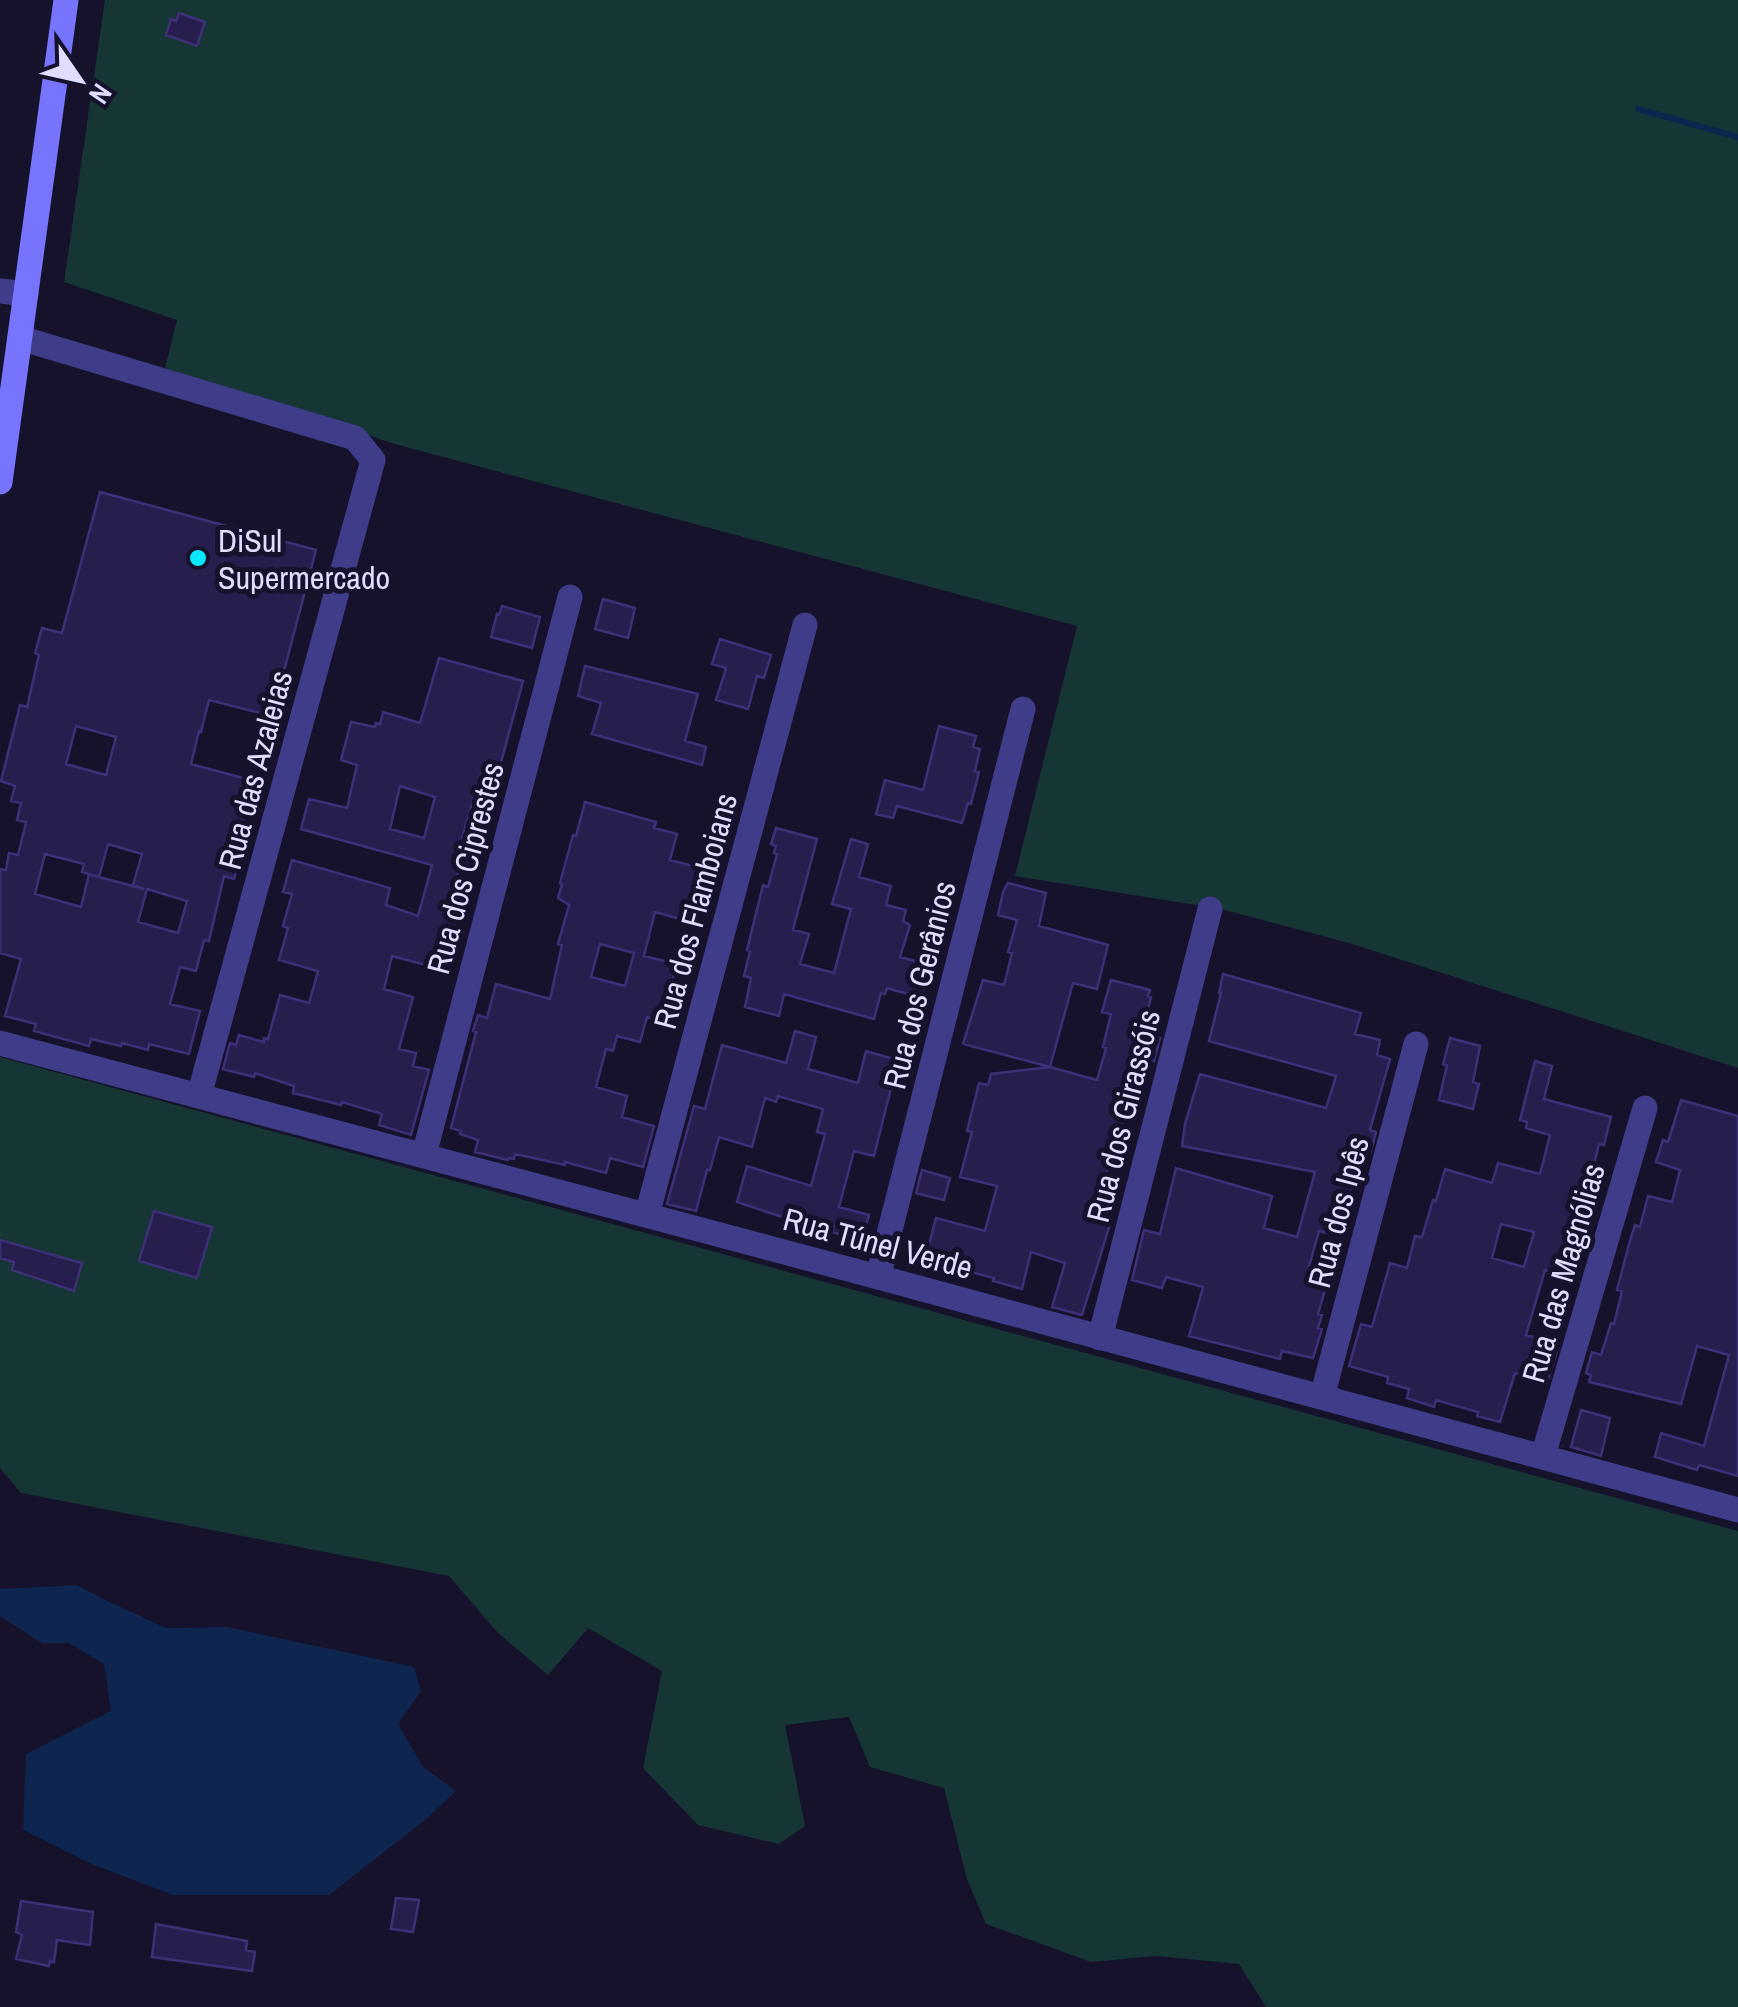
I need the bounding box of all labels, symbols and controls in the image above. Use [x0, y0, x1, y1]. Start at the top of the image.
north arrow [30, 30, 130, 130]
text: N [80, 76, 121, 111]
place label: DiSul Supermercado [218, 519, 390, 599]
marker: DiSul Supermercado [187, 547, 209, 569]
street label: Rua das Azaleias [208, 666, 302, 874]
street label: Rua dos Ciprestes [416, 757, 514, 979]
street label: Rua dos Flamboians [643, 788, 747, 1034]
street label: Rua dos Gerânios [872, 876, 966, 1094]
street label: Rua dos Girassóis [1076, 1005, 1170, 1227]
street label: Rua dos Ipês [1297, 1132, 1379, 1292]
street label: Rua das Magnólias [1511, 1158, 1615, 1388]
street label: Rua Túnel Verde [779, 1197, 977, 1289]

